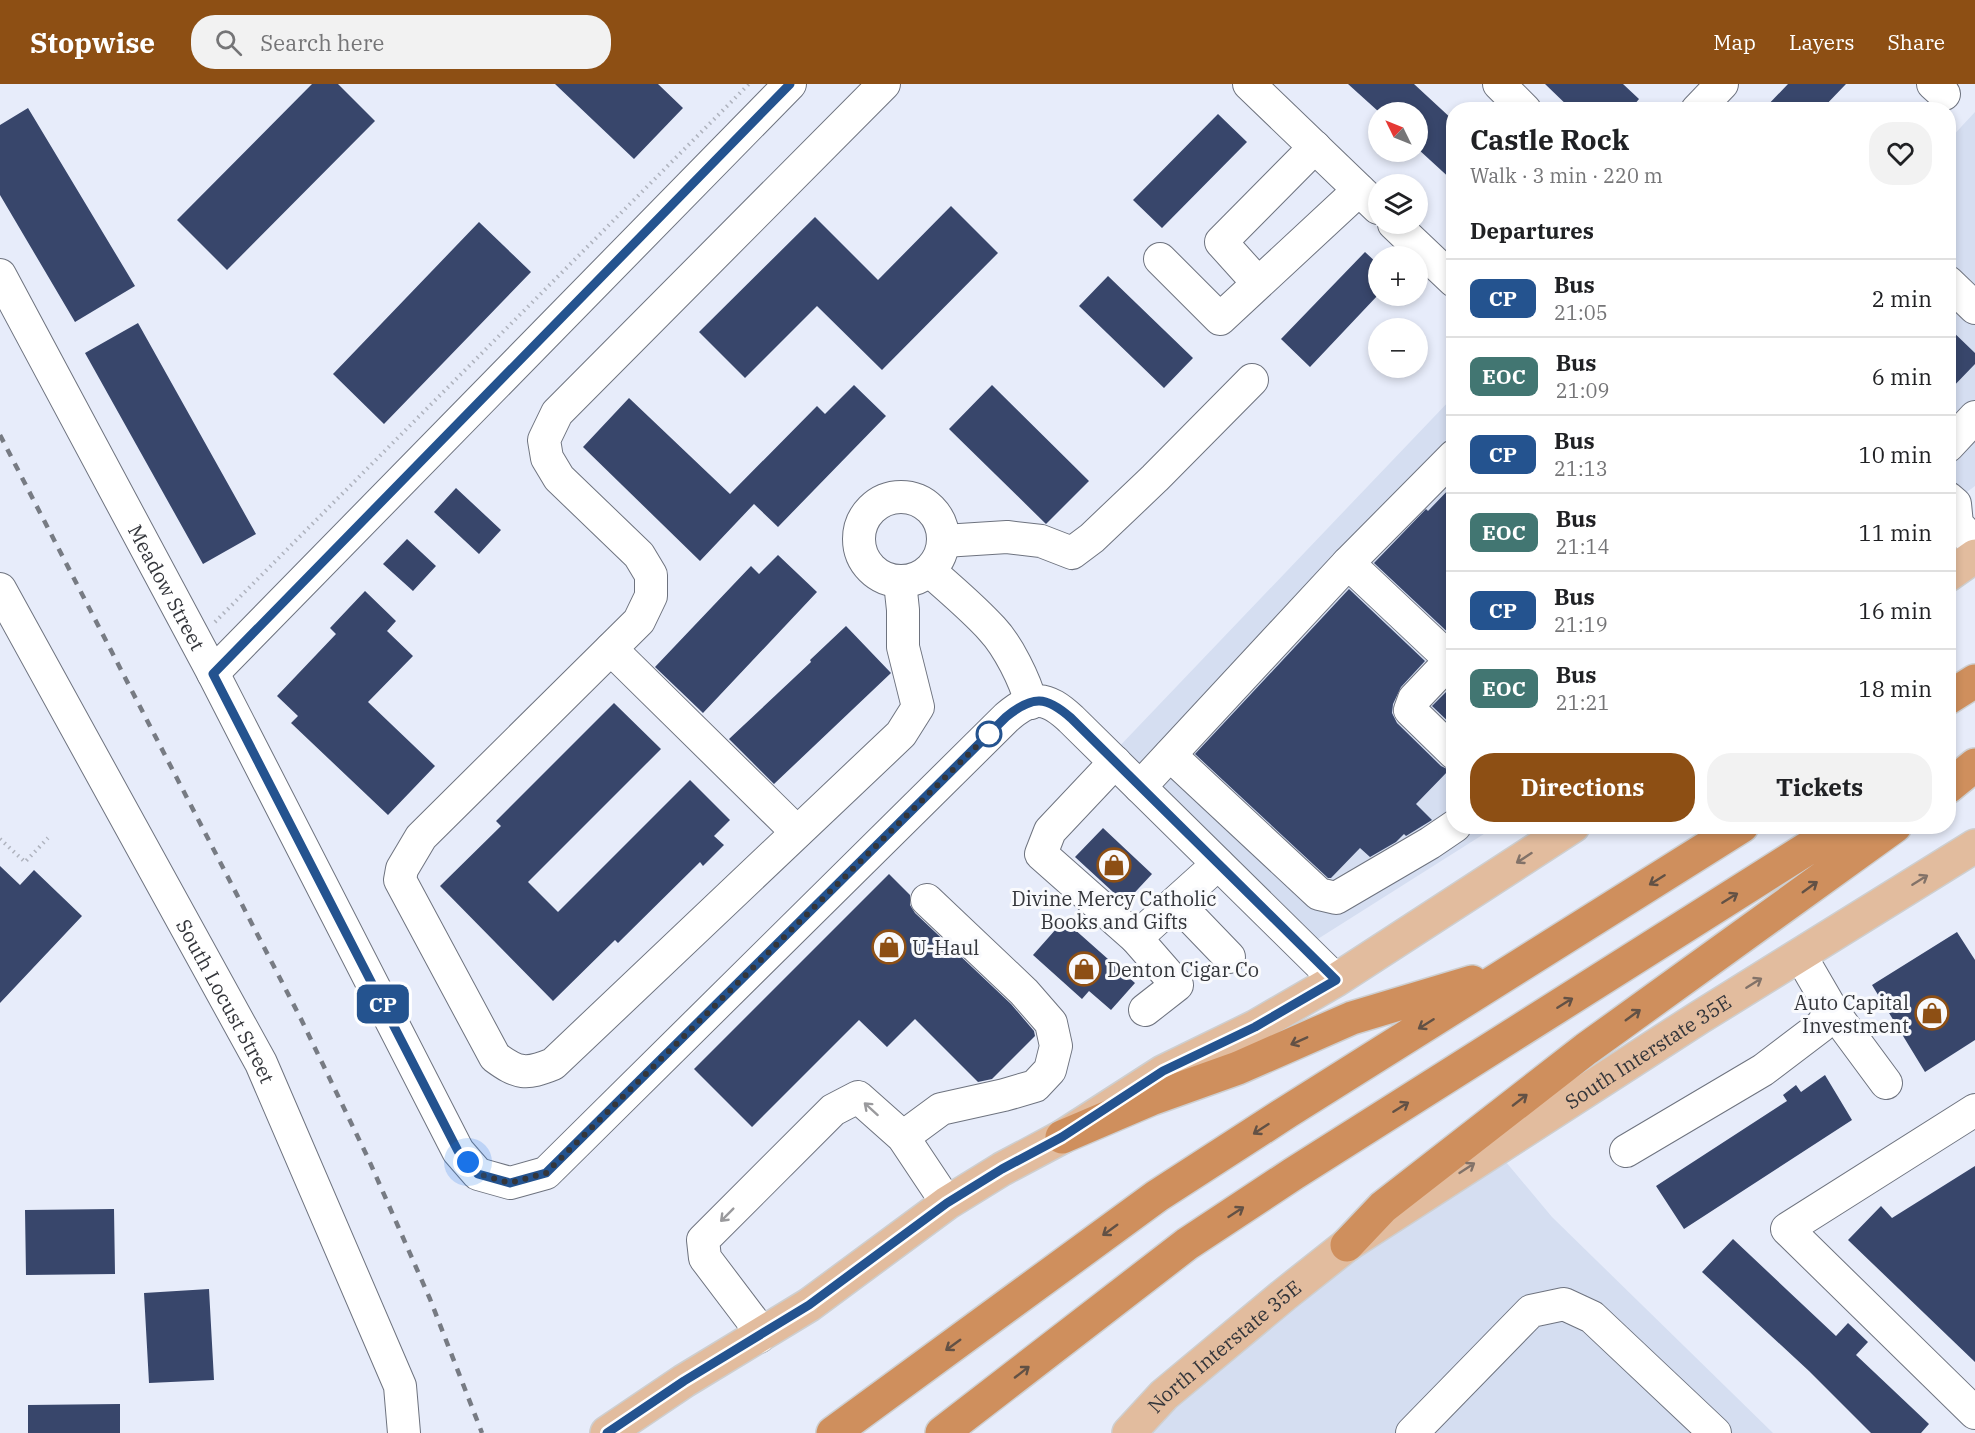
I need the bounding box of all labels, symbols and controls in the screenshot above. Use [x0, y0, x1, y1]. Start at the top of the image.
search box [191, 15, 611, 69]
text: Stopwise [30, 24, 155, 61]
icon: search [212, 26, 245, 59]
text: Search here [260, 28, 384, 57]
text: Map [1713, 28, 1756, 56]
text: Layers [1789, 28, 1855, 56]
text: Share [1888, 28, 1945, 56]
north arrow [1368, 102, 1428, 162]
map controls [1368, 102, 1428, 378]
text: Castle Rock [1470, 121, 1629, 158]
button: heart [1869, 122, 1932, 185]
text: Walk · 3 min · 220 m [1470, 162, 1663, 189]
button: layers [1368, 174, 1428, 234]
text: Departures [1470, 216, 1594, 245]
button: + [1368, 246, 1428, 306]
text: Bus [1554, 270, 1595, 299]
text: CP [1489, 284, 1517, 312]
text: 2 min [1872, 284, 1932, 313]
text: 21:05 [1554, 299, 1608, 326]
button: − [1368, 318, 1428, 378]
text: Bus [1556, 348, 1596, 377]
text: EOC [1482, 362, 1526, 390]
text: 6 min [1872, 362, 1932, 391]
text: 21:09 [1556, 377, 1610, 404]
text: Bus [1554, 426, 1595, 455]
text: CP [1489, 440, 1517, 468]
text: 10 min [1859, 440, 1932, 469]
text: 21:13 [1554, 455, 1608, 482]
text: Bus [1556, 504, 1596, 533]
text: EOC [1482, 518, 1526, 546]
text: 11 min [1859, 518, 1932, 547]
street label: Meadow Street [122, 519, 212, 655]
text: 21:14 [1556, 533, 1610, 560]
text: Bus [1554, 582, 1595, 611]
text: CP [1489, 596, 1517, 624]
text: 16 min [1859, 596, 1932, 625]
text: 21:19 [1554, 611, 1608, 638]
text: Bus [1556, 660, 1596, 689]
text: EOC [1482, 674, 1526, 702]
text: 18 min [1859, 674, 1932, 703]
text: 21:21 [1556, 689, 1610, 716]
unlabelled marker [976, 721, 1002, 747]
button: Directions [1470, 753, 1695, 822]
button: Tickets [1707, 753, 1932, 822]
shop icon: Divine Mercy Catholic Books and Gifts [1096, 847, 1132, 883]
one-way arrow [1516, 853, 1533, 865]
one-way arrow [1649, 874, 1666, 886]
one-way arrow [1911, 874, 1928, 886]
one-way arrow [1802, 881, 1818, 893]
place label: Divine Mercy Catholic Books and Gifts [1011, 885, 1217, 935]
one-way arrow [1721, 892, 1738, 904]
street label: South Locust Street [171, 914, 282, 1087]
shop icon: U-Haul [871, 929, 907, 965]
place label: U-Haul [912, 934, 979, 961]
shop icon: Denton Cigar Co [1066, 951, 1102, 987]
place label: Denton Cigar Co [1107, 956, 1259, 983]
one-way arrow [1746, 976, 1763, 989]
line badge: CP [356, 984, 410, 1024]
street label: South Interstate 35E [1559, 988, 1736, 1115]
place label: Auto Capital Investment [1794, 989, 1909, 1039]
text: CP [369, 990, 397, 1018]
shop icon: Auto Capital Investment [1914, 995, 1950, 1031]
one-way arrow [1556, 996, 1573, 1008]
one-way arrow [1625, 1009, 1641, 1021]
one-way arrow [1418, 1019, 1435, 1031]
one-way arrow [1290, 1036, 1308, 1047]
one-way arrow [1512, 1093, 1528, 1106]
one-way arrow [1392, 1101, 1409, 1113]
one-way arrow [864, 1102, 879, 1116]
one-way arrow [1253, 1123, 1270, 1135]
your location [453, 1147, 483, 1177]
one-way arrow [1458, 1162, 1475, 1174]
one-way arrow [1227, 1205, 1244, 1217]
one-way arrow [720, 1208, 734, 1223]
one-way arrow [1103, 1224, 1119, 1236]
street label: North Interstate 35E [1141, 1273, 1306, 1418]
one-way arrow [945, 1339, 961, 1351]
one-way arrow [1014, 1365, 1030, 1378]

